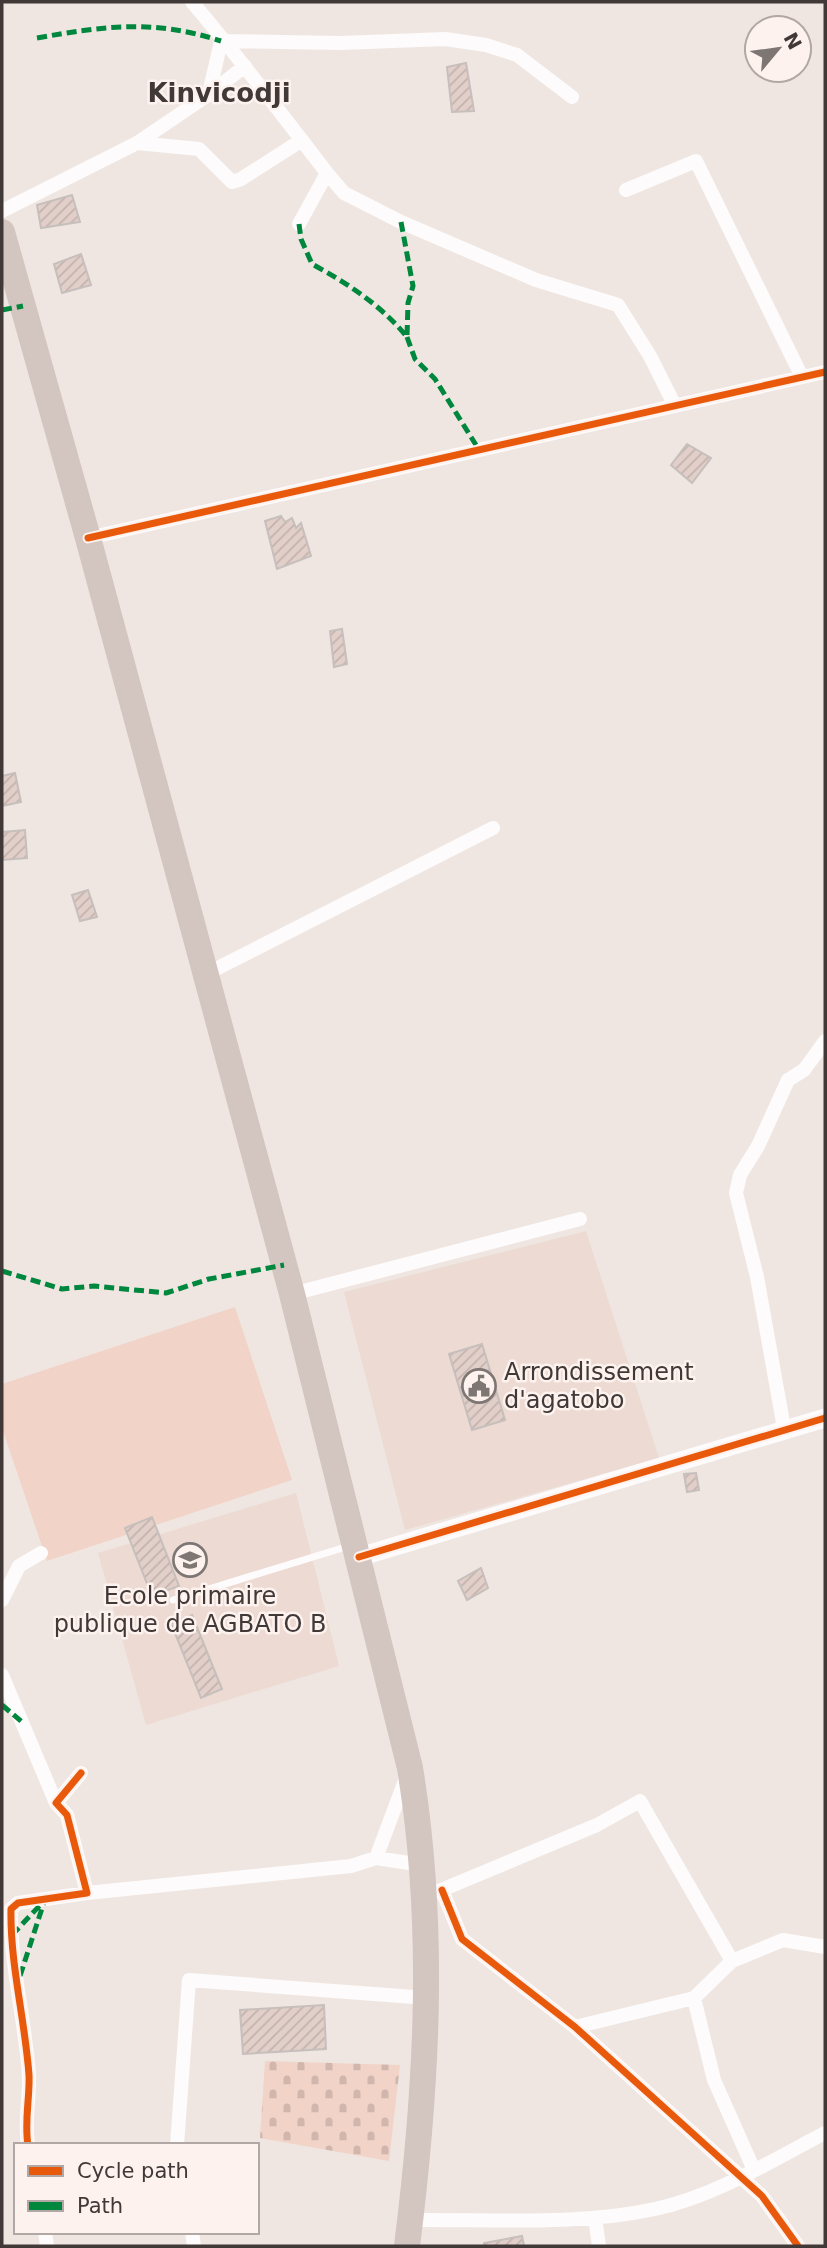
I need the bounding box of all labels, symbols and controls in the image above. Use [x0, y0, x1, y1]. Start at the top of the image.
north arrow [743, 14, 813, 84]
text: N [779, 28, 806, 53]
district label: Kinvicodji [147, 78, 291, 108]
place label: Arrondissement d'agatobo [504, 1358, 694, 1414]
public building icon: Arrondissement d'agatobo [460, 1367, 498, 1405]
school or university icon: Ecole primaire publique de AGBATO B [171, 1541, 209, 1579]
place label: Ecole primaire publique de AGBATO B [54, 1582, 326, 1638]
legend [14, 2143, 259, 2234]
text: Cycle path [77, 2159, 189, 2183]
text: Path [77, 2194, 123, 2218]

